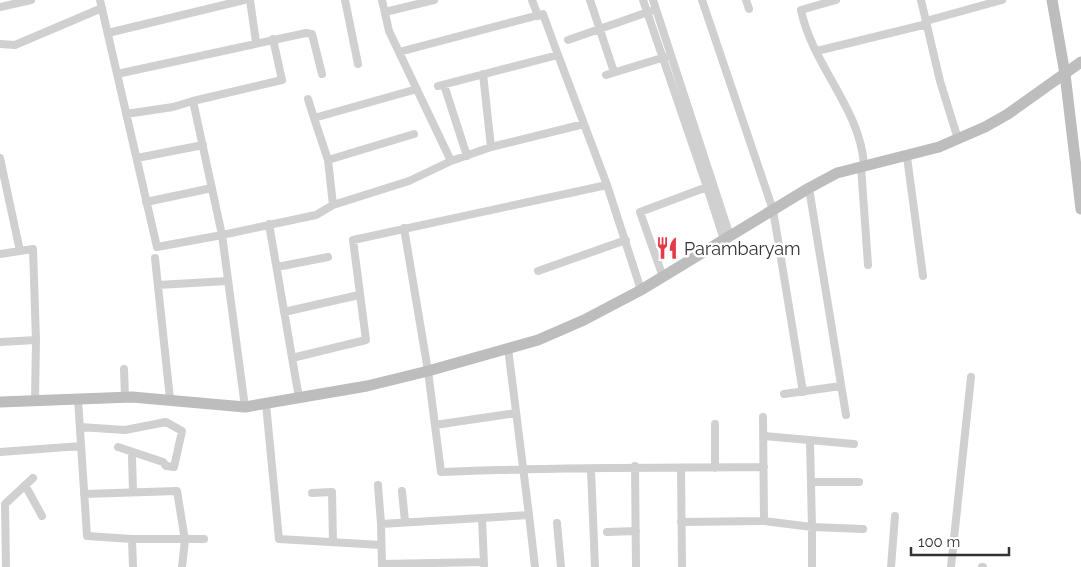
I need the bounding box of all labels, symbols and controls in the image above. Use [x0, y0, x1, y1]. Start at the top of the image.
restaurant icon: Parambaryam [654, 235, 680, 261]
place label: Parambaryam [684, 238, 801, 259]
scale bar [911, 524, 1008, 556]
text: 100 m [918, 533, 960, 551]

